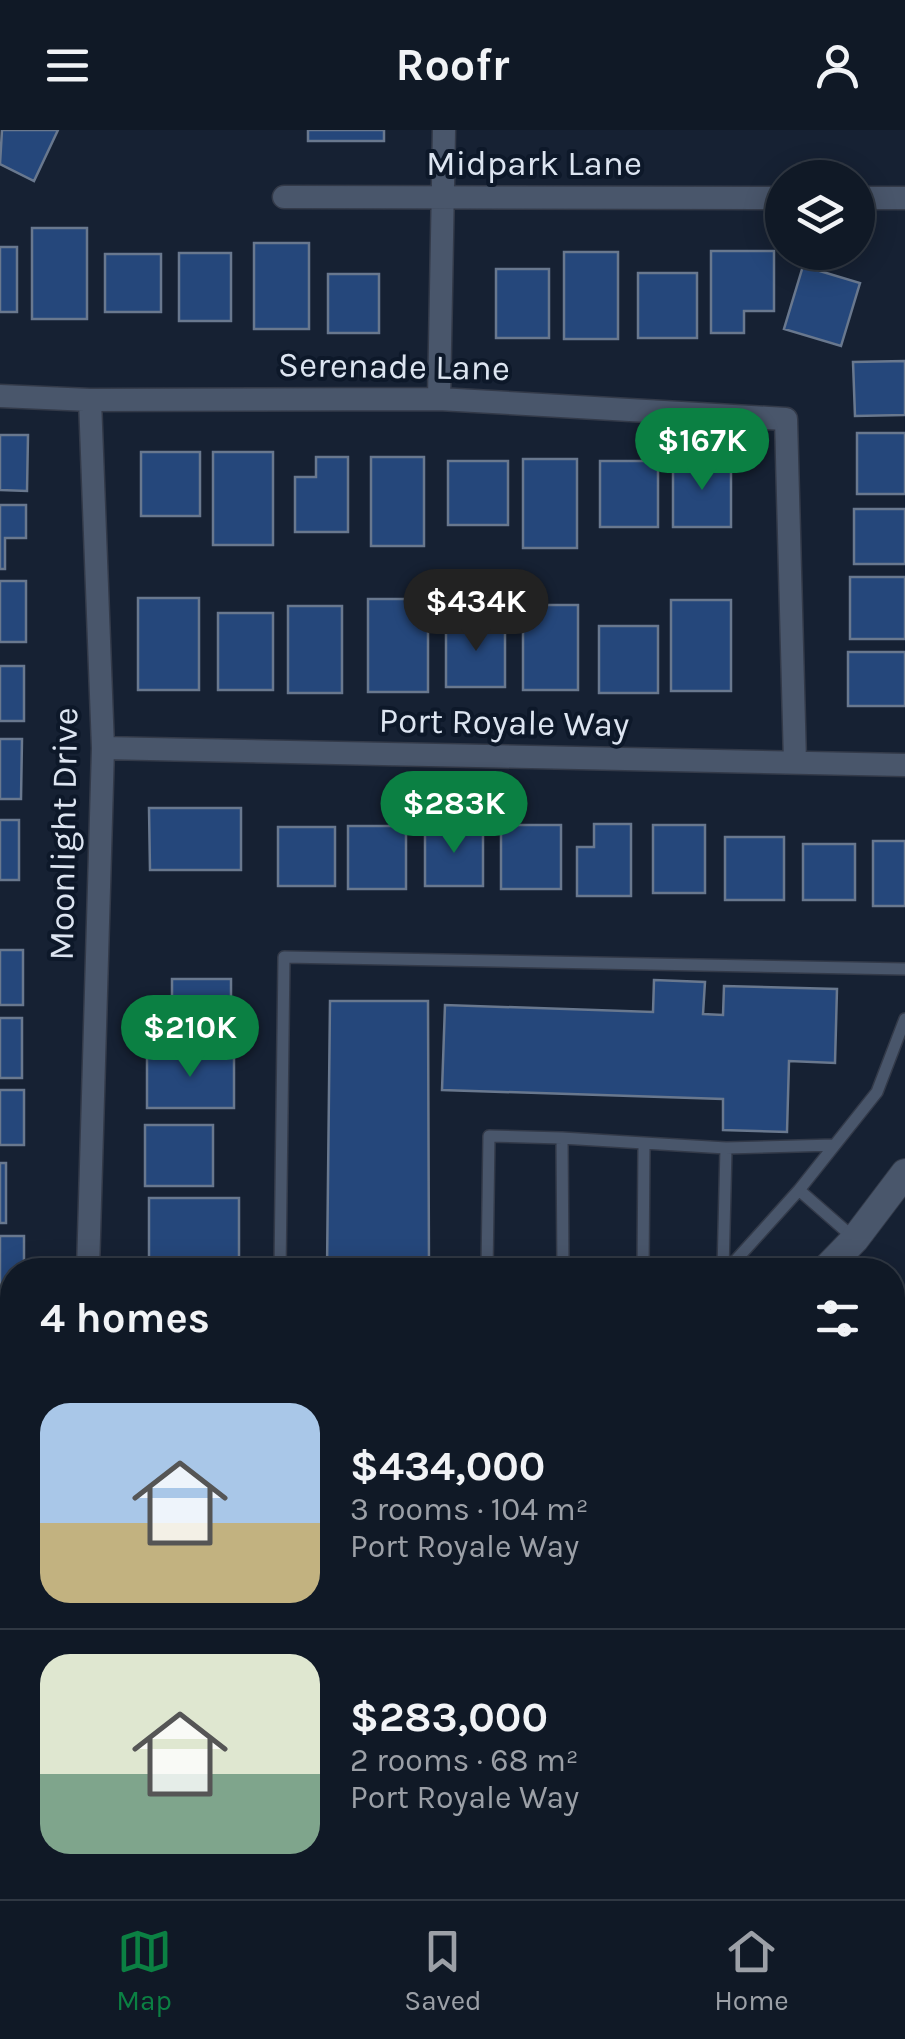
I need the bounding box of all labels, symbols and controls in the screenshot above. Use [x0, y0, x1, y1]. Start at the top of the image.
icon: menu [40, 38, 95, 93]
icon: person [810, 38, 865, 93]
text: Roofr [395, 39, 510, 91]
street label: Midpark Lane [426, 143, 642, 184]
map controls [765, 160, 875, 270]
button: layers [765, 160, 875, 270]
street label: Serenade Lane [278, 344, 510, 389]
pin: $167K [632, 408, 772, 493]
text: $167K [657, 422, 747, 459]
pin: $434K [406, 569, 546, 654]
text: $434K [426, 583, 526, 620]
street label: Port Royale Way [378, 700, 630, 745]
street label: Moonlight Drive [41, 707, 86, 961]
pin: $283K [384, 771, 524, 856]
text: $283K [403, 785, 505, 822]
pin: $210K [120, 995, 260, 1080]
text: $210K [143, 1009, 237, 1046]
icon: filters [810, 1291, 865, 1346]
text: 4 homes [40, 1293, 210, 1343]
text: $434,000 [350, 1441, 545, 1491]
icon: home [120, 1443, 240, 1563]
text: 3 rooms · 104 m² [350, 1491, 589, 1528]
text: Port Royale Way [350, 1528, 579, 1565]
text: $283,000 [350, 1692, 548, 1742]
icon: home [120, 1694, 240, 1814]
text: 2 rooms · 68 m² [350, 1742, 579, 1779]
text: Port Royale Way [350, 1779, 579, 1816]
tab: Map [116, 1924, 172, 2017]
tab: Saved [404, 1924, 482, 2017]
tab: Home [714, 1924, 789, 2017]

